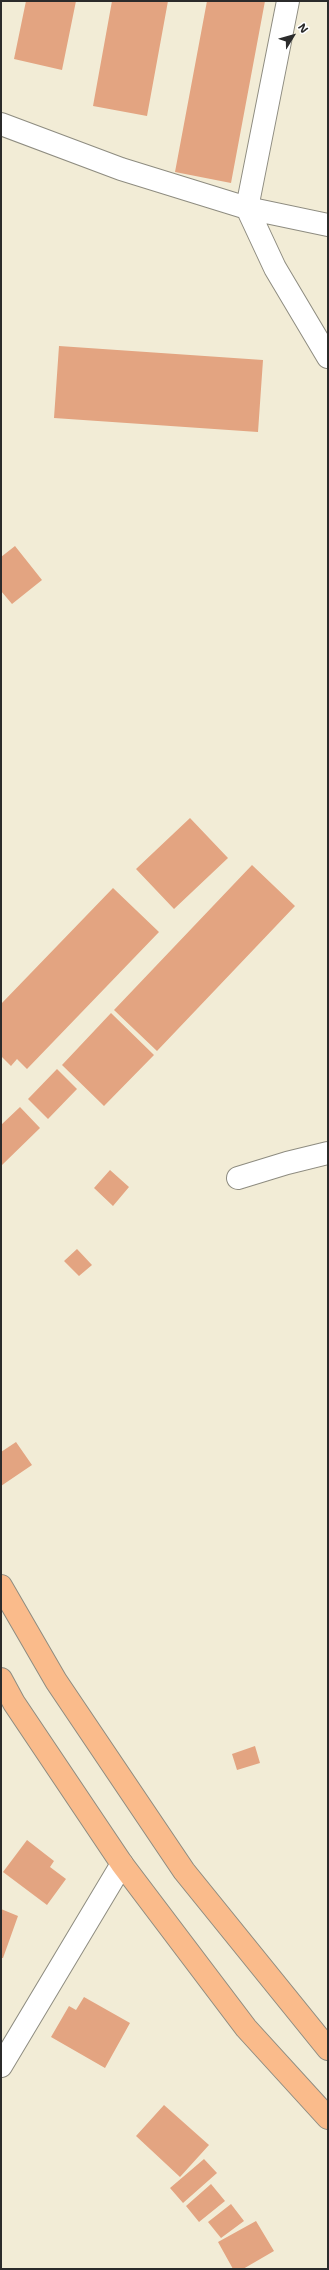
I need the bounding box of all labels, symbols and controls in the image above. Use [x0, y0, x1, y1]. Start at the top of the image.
north arrow [273, 16, 313, 56]
text: N [294, 20, 312, 36]

